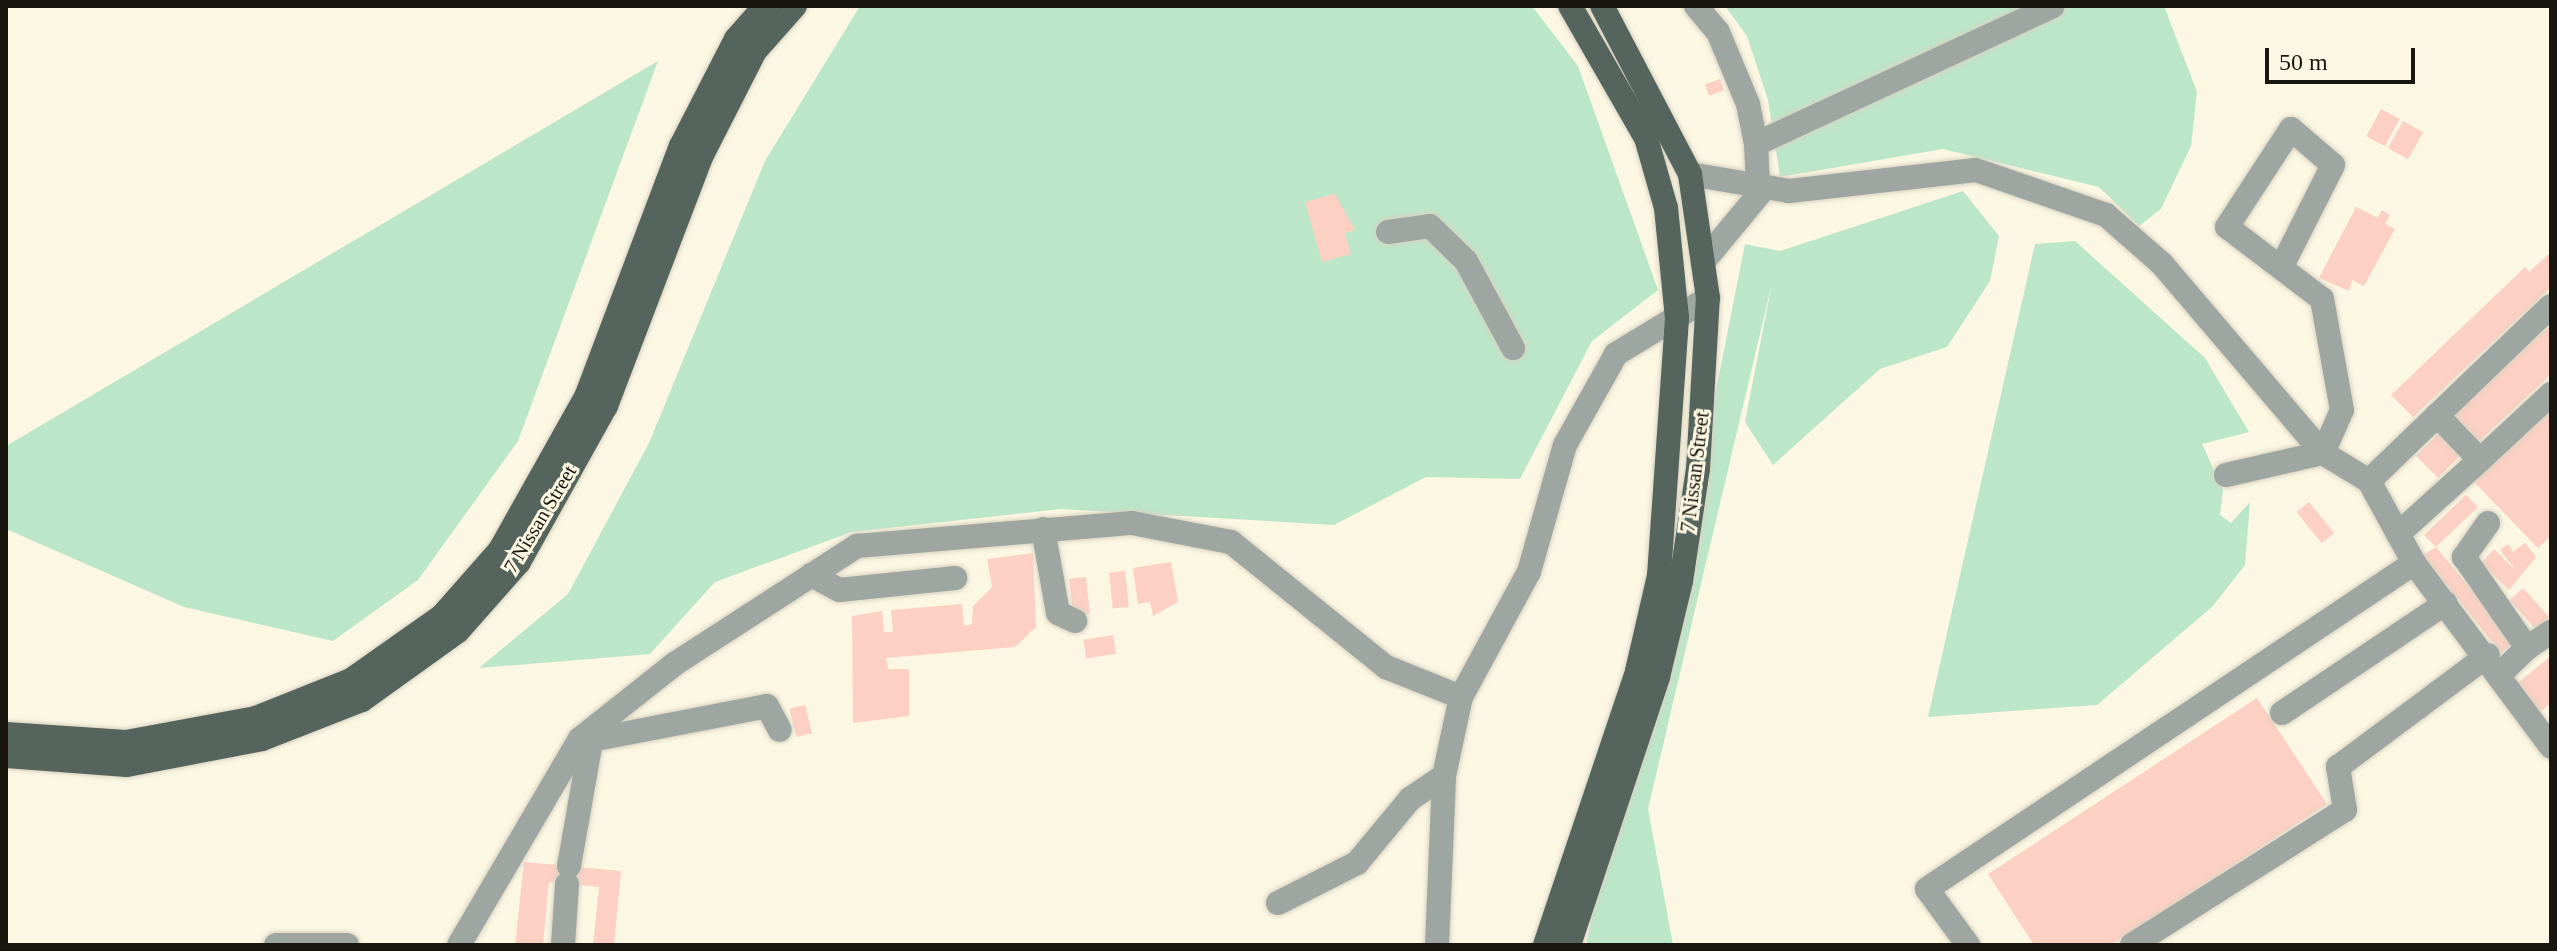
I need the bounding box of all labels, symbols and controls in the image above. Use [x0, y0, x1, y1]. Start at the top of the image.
scale bar [2269, 32, 2419, 82]
text: 50 m [2279, 49, 2328, 75]
street label: 7 Nissan Street [1676, 410, 1714, 534]
street label: 7 Nissan Street [499, 461, 581, 577]

